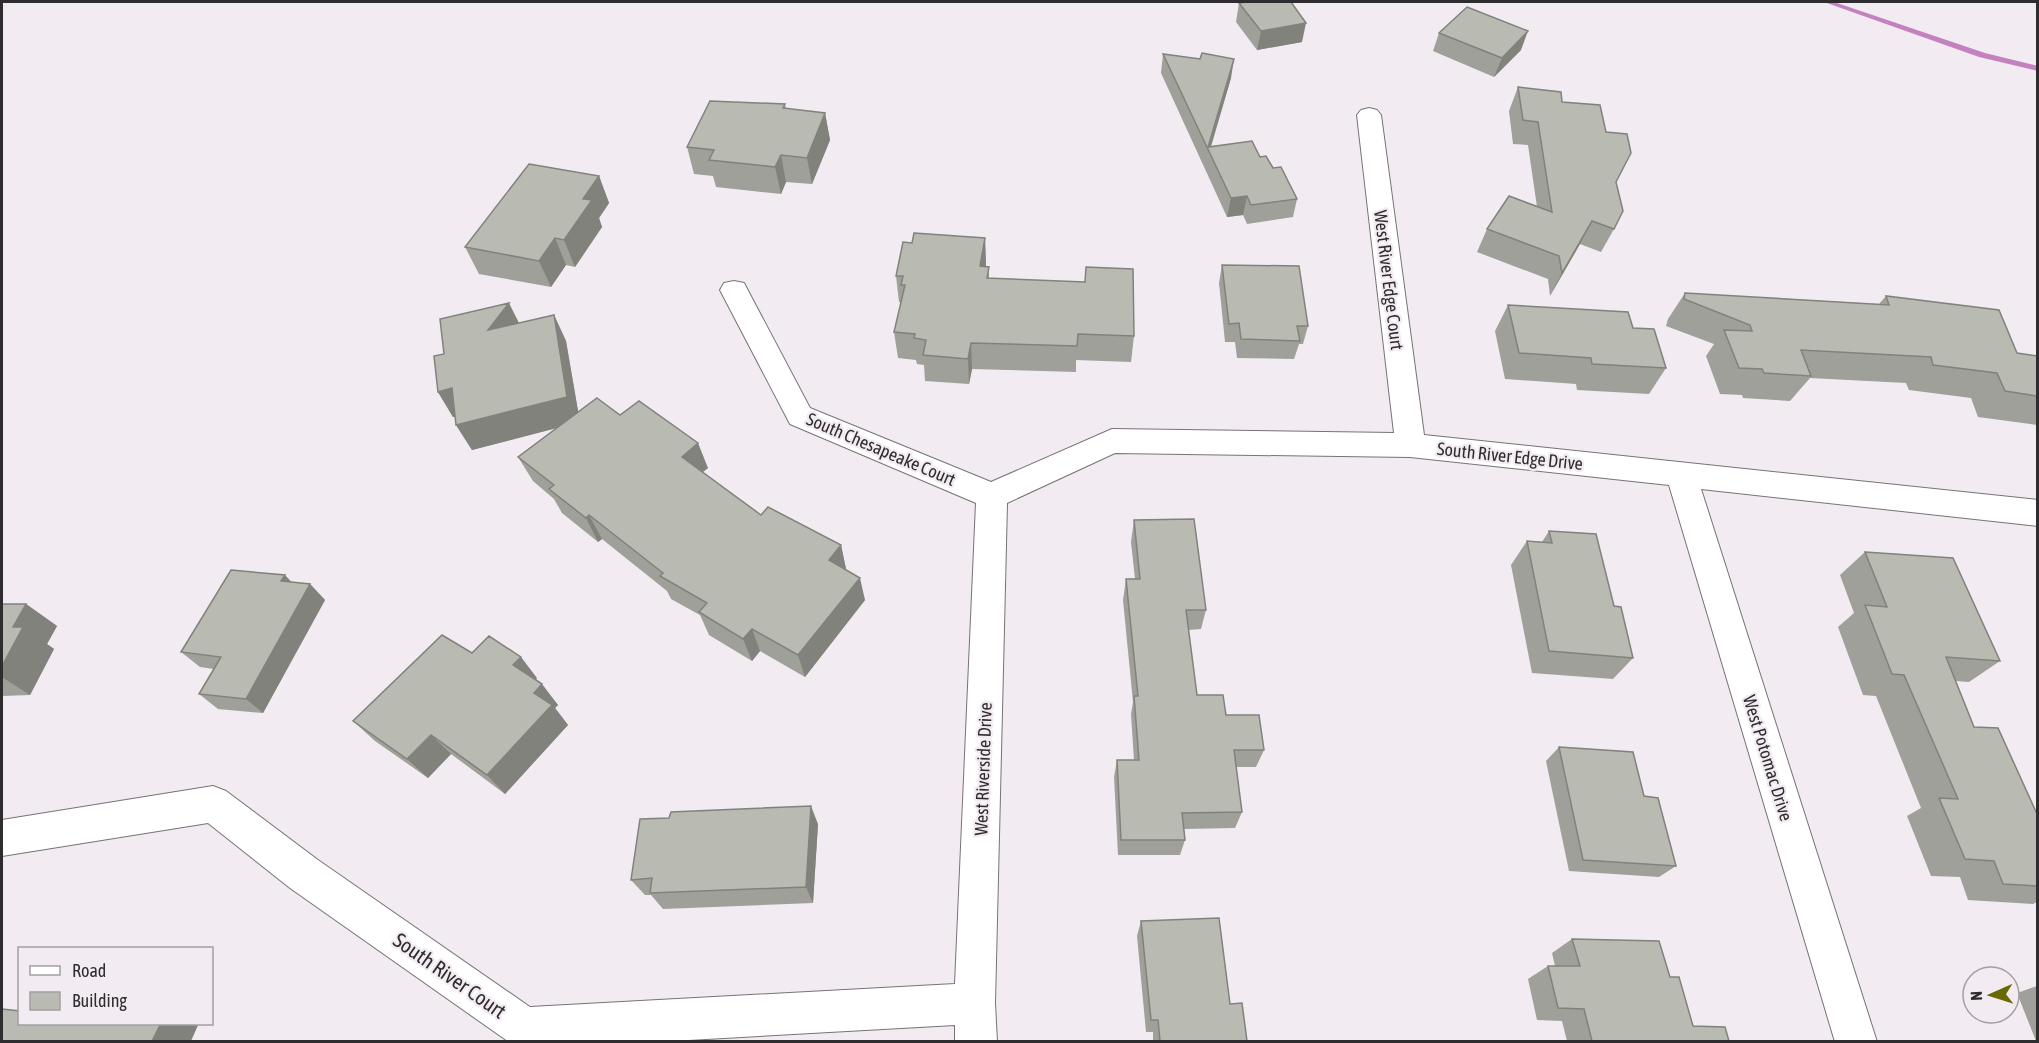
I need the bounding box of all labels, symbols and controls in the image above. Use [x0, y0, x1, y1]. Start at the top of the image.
street label: West River Edge Court [1370, 209, 1408, 351]
street label: South Chesapeake Court [803, 408, 959, 490]
street label: South River Edge Drive [1436, 438, 1584, 474]
street label: West Potomac Drive [1739, 692, 1797, 824]
street label: West Riverside Drive [970, 702, 996, 836]
street label: South River Court [389, 927, 511, 1023]
legend [18, 947, 213, 1025]
text: Road [72, 960, 106, 981]
north arrow [1961, 965, 2021, 1025]
text: Building [72, 990, 127, 1011]
text: N [1967, 991, 1985, 1001]

